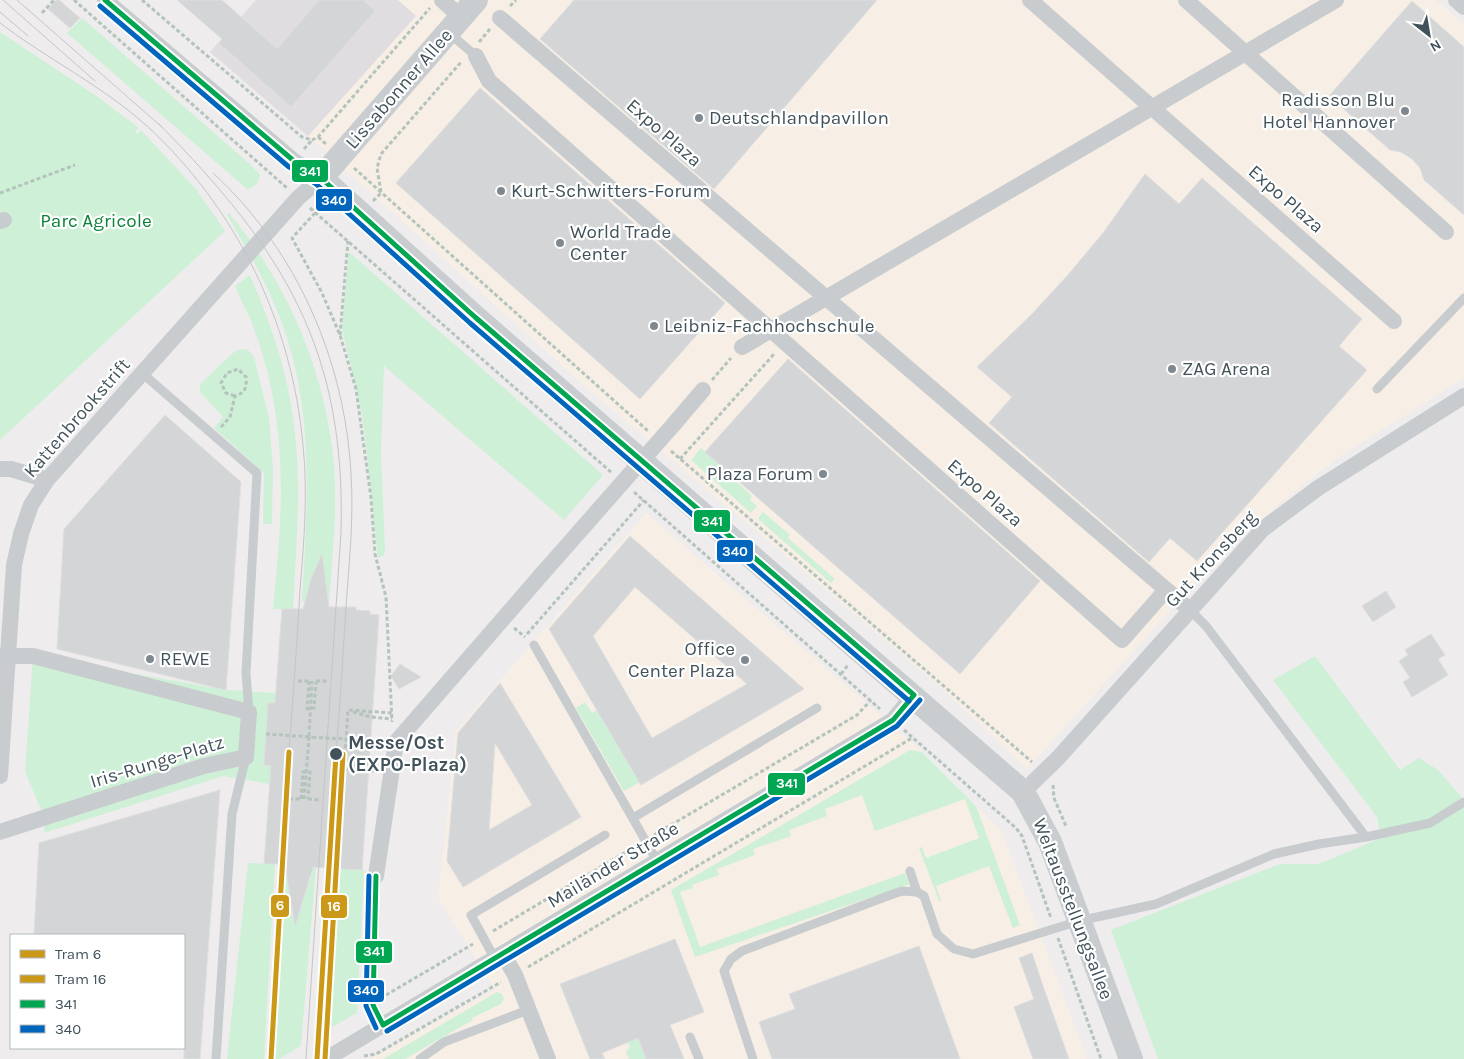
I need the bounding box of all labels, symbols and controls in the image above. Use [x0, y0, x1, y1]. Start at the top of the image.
north arrow [1404, 10, 1454, 60]
street label: Lissabonner Allee [341, 25, 457, 153]
text: N [1427, 36, 1444, 56]
place label: Radisson Blu Hotel Hannover [1263, 89, 1395, 133]
street label: Expo Plaza [622, 94, 706, 172]
marker: Radisson Blu Hotel Hannover [1399, 105, 1411, 117]
place label: Deutschlandpavillon [709, 107, 889, 129]
marker: Deutschlandpavillon [693, 112, 705, 124]
line badge: 341 [291, 159, 329, 183]
street label: Expo Plaza [1244, 160, 1328, 238]
text: 341 [299, 163, 321, 180]
place label: Kurt-Schwitters-Forum [511, 180, 710, 202]
marker: Kurt-Schwitters-Forum [495, 185, 507, 197]
line badge: 340 [315, 188, 353, 212]
text: 340 [321, 192, 347, 209]
park label: Parc Agricole [40, 210, 152, 232]
place label: World Trade Center [570, 221, 671, 265]
marker: World Trade Center [554, 237, 566, 249]
place label: Leibniz-Fachhochschule [664, 315, 875, 337]
marker: Leibniz-Fachhochschule [648, 320, 660, 332]
street label: Kattenbrookstrift [19, 354, 135, 482]
place label: ZAG Arena [1182, 358, 1270, 380]
marker: ZAG Arena [1166, 363, 1178, 375]
street label: Expo Plaza [943, 454, 1027, 532]
place label: Plaza Forum [707, 463, 813, 485]
marker: Plaza Forum [817, 468, 829, 480]
street label: Gut Kronsberg [1161, 506, 1261, 612]
line badge: 341 [693, 509, 731, 533]
text: 341 [701, 513, 723, 530]
line badge: 340 [716, 539, 754, 563]
text: 340 [722, 543, 748, 560]
place label: Office Center Plaza [628, 638, 735, 682]
place label: REWE [160, 648, 210, 670]
marker: REWE [144, 653, 156, 665]
marker: Office Center Plaza [739, 654, 751, 666]
street label: Iris-Runge-Platz [88, 731, 226, 793]
place label: Messe/Ost (EXPO-Plaza) [348, 732, 467, 776]
marker: Messe/Ost (EXPO-Plaza) [328, 746, 344, 762]
line badge: 341 [767, 772, 806, 796]
text: 341 [776, 775, 798, 792]
street label: Weltausstellungsallee [1028, 815, 1118, 1003]
street label: Mailänder Straße [543, 817, 683, 913]
line badge: 6 [270, 894, 290, 918]
line badge: 16 [320, 894, 348, 919]
text: 6 [276, 897, 284, 914]
text: 16 [327, 898, 341, 915]
legend [10, 934, 185, 1049]
line badge: 341 [355, 940, 393, 964]
text: 341 [363, 943, 385, 960]
text: Tram 6 [55, 945, 101, 963]
text: Tram 16 [55, 970, 106, 988]
line badge: 340 [347, 979, 385, 1003]
text: 340 [353, 982, 379, 999]
text: 341 [55, 995, 77, 1013]
text: 340 [55, 1020, 81, 1038]

